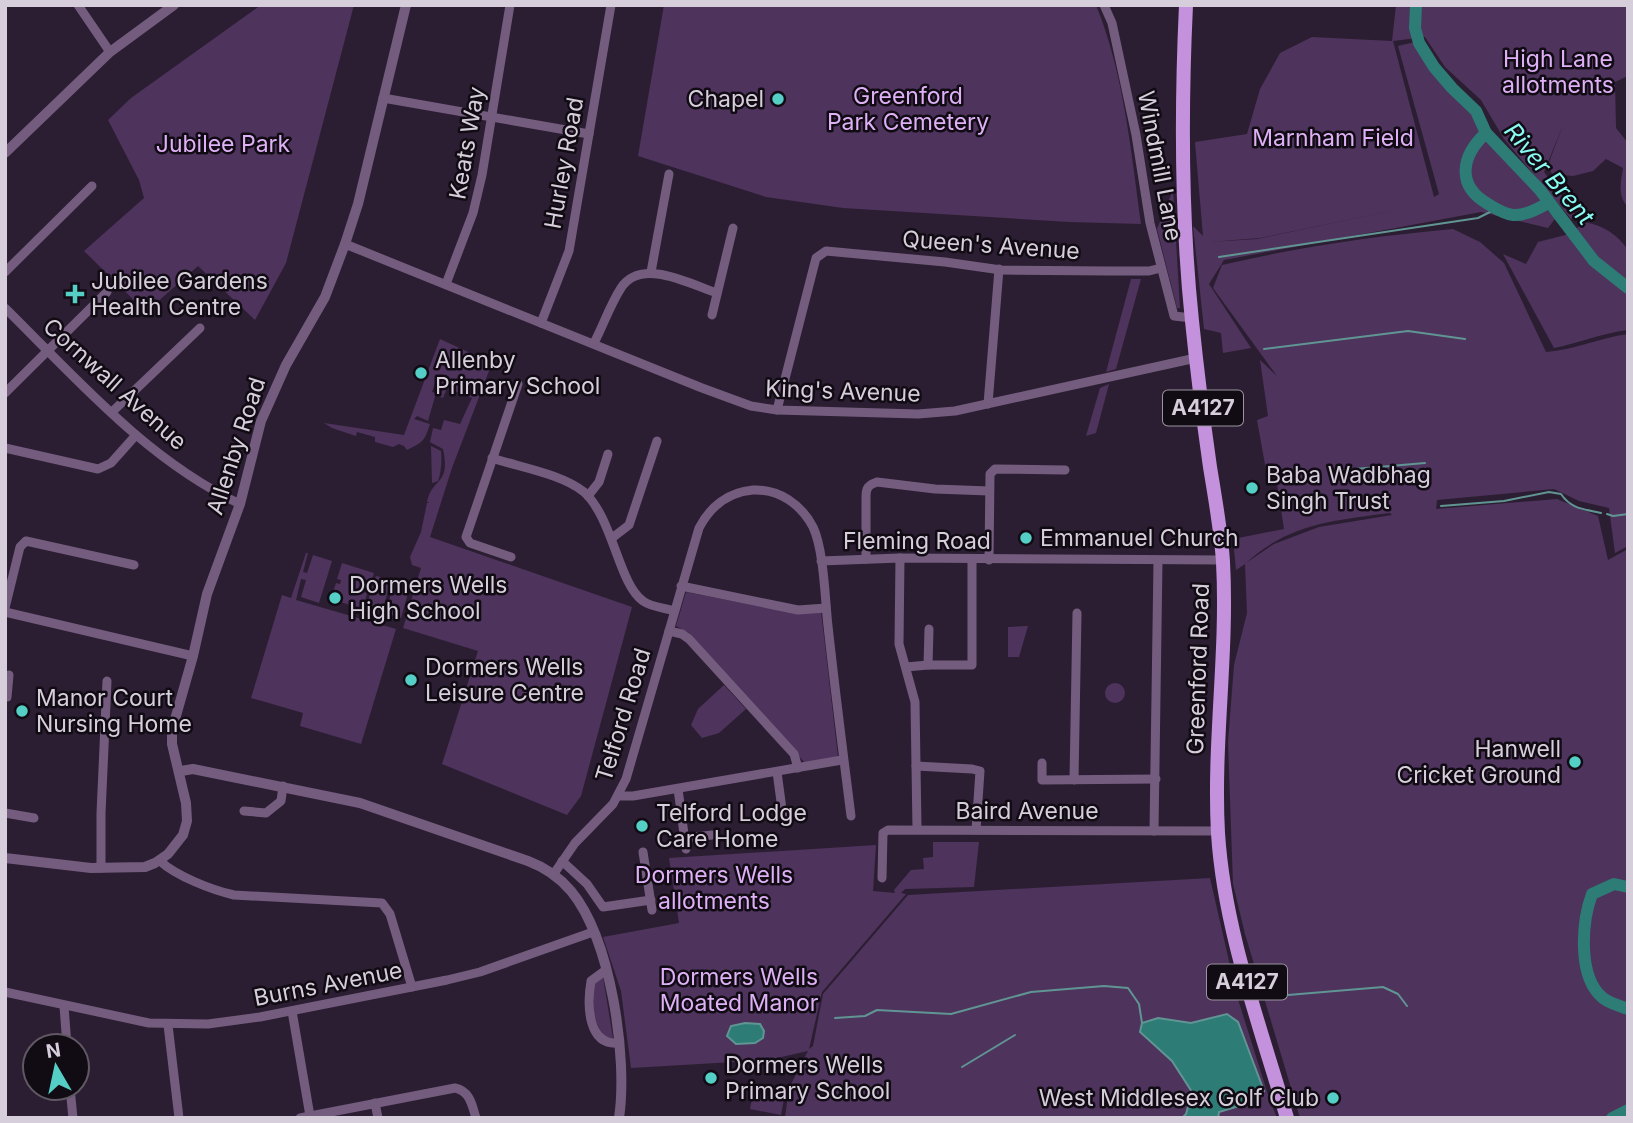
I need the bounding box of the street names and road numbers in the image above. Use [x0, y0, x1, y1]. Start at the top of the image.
street label: Keats Way [443, 84, 491, 202]
street label: Windmill Lane [1132, 89, 1188, 243]
street label: Hurley Road [539, 95, 589, 231]
street label: Queen's Avenue [901, 225, 1081, 265]
street label: Cornwall Avenue [38, 312, 192, 456]
street label: Allenby Road [201, 374, 271, 518]
street label: King's Avenue [765, 374, 921, 408]
road number: A4127 [1163, 390, 1243, 426]
street label: Fleming Road [843, 527, 991, 555]
street label: Greenford Road [1181, 583, 1215, 755]
street label: Telford Road [589, 645, 657, 785]
street label: Baird Avenue [955, 797, 1099, 825]
street label: Burns Avenue [251, 956, 405, 1012]
road number: A4127 [1207, 964, 1287, 1000]

